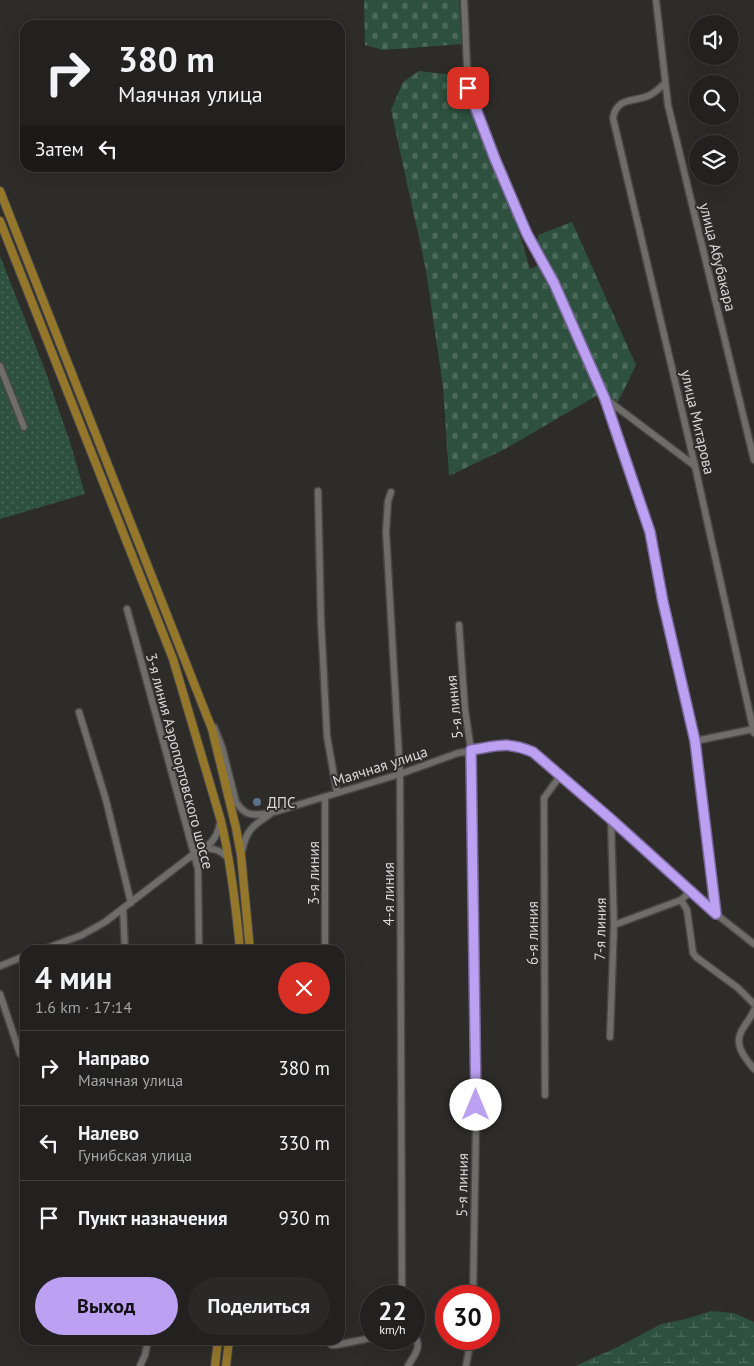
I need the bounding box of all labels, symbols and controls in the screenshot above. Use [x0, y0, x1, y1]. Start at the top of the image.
map controls [689, 15, 739, 185]
button: sound [689, 15, 739, 65]
text: 380 m [118, 36, 215, 82]
icon: right [35, 40, 100, 105]
pin [447, 67, 489, 109]
icon: arrive [454, 74, 482, 102]
button: search [689, 75, 739, 125]
text: Маячная улица [118, 80, 263, 108]
icon: left [94, 135, 122, 163]
button: layers [689, 135, 739, 185]
text: Затем [35, 137, 84, 161]
street label: улица Абубакара [695, 201, 741, 313]
street label: улица Митарова [677, 368, 719, 476]
street label: 3-я линия Аэропортовского шоссе [142, 651, 218, 871]
street label: 5-я линия [441, 674, 467, 740]
street label: Маячная улица [330, 742, 430, 790]
place label: ДПС [267, 793, 296, 812]
marker: ДПС [251, 796, 263, 808]
street label: 3-я линия [304, 841, 323, 905]
street label: 4-я линия [379, 862, 398, 926]
street label: 7-я линия [590, 897, 610, 961]
street label: 6-я линия [523, 901, 542, 965]
text: 4 мин [35, 958, 112, 997]
button: close [278, 962, 330, 1014]
text: 1.6 km · 17:14 [35, 997, 132, 1017]
text: Направо [78, 1046, 149, 1070]
icon: right [35, 1054, 63, 1082]
text: 380 m [278, 1056, 330, 1080]
text: Маячная улица [78, 1070, 183, 1090]
position arrow [449, 1078, 501, 1130]
text: Налево [78, 1121, 139, 1145]
icon: left [35, 1129, 63, 1157]
text: 330 m [278, 1131, 330, 1155]
text: Гунибская улица [78, 1145, 192, 1165]
street label: 5-я линия [452, 1153, 472, 1217]
icon: arrive [35, 1204, 63, 1232]
text: Пункт назначения [78, 1206, 228, 1230]
text: 930 m [278, 1206, 330, 1230]
button: Выход [35, 1277, 178, 1335]
button: Поделиться [188, 1277, 330, 1335]
speed limit sign: 30 [435, 1285, 500, 1350]
text: 22 [378, 1295, 407, 1327]
text: km/h [379, 1322, 406, 1337]

